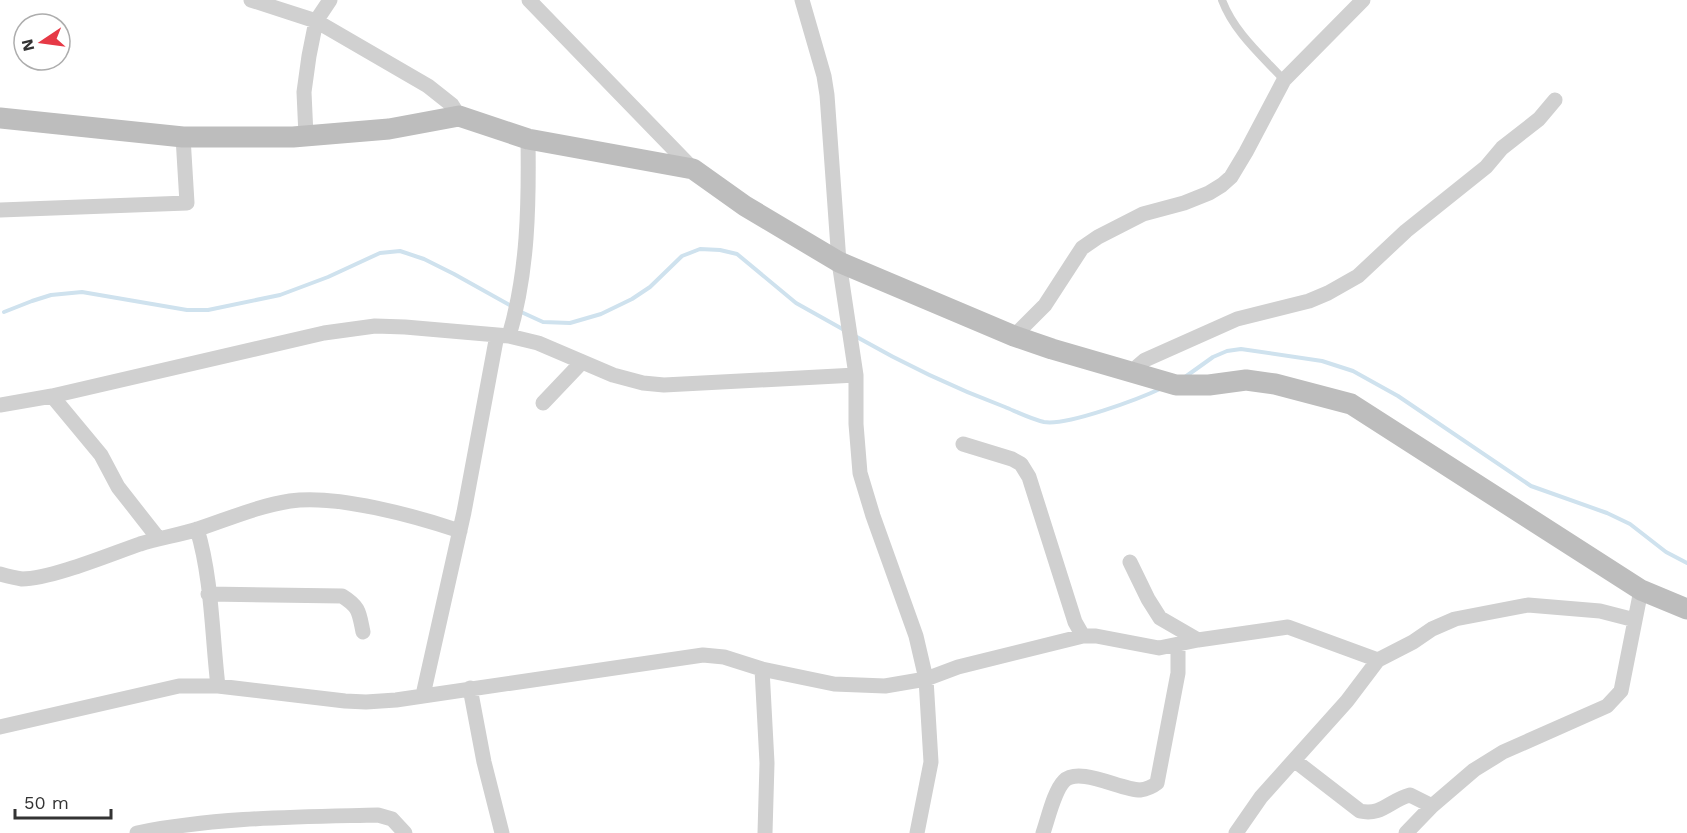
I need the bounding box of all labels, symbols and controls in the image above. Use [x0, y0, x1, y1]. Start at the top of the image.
north arrow [12, 12, 72, 72]
text: N [17, 37, 38, 53]
scale bar [15, 782, 111, 820]
text: 50 m [24, 792, 69, 813]

